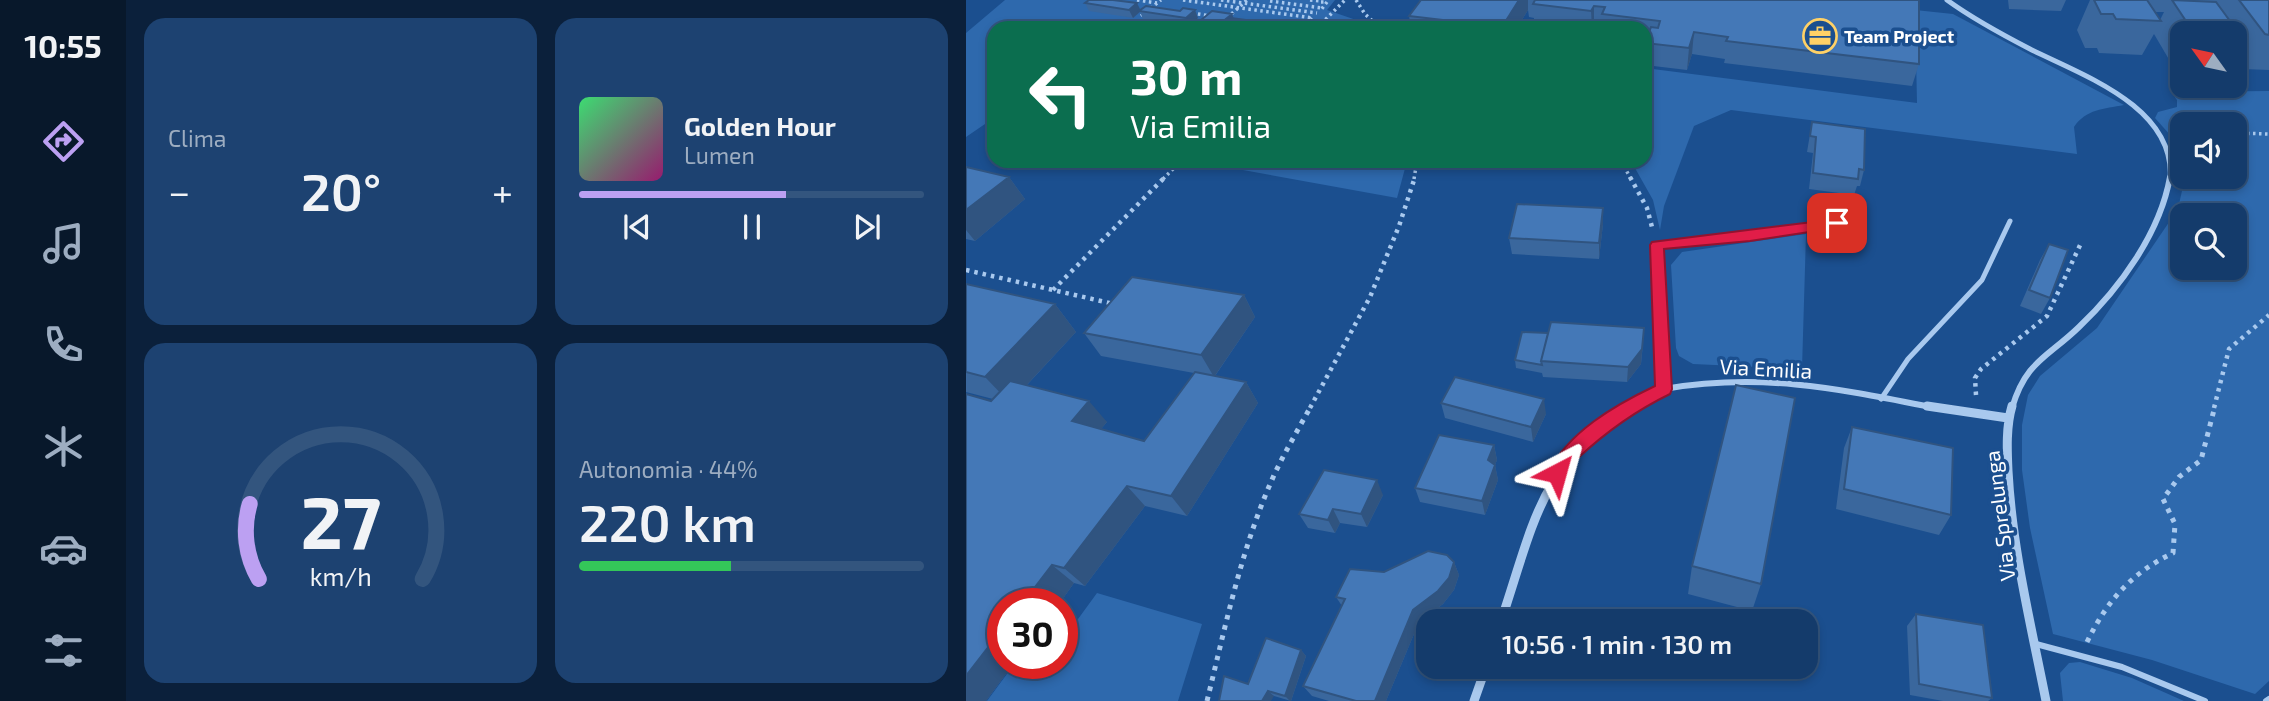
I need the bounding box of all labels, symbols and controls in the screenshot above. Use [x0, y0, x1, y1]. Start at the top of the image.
office icon: Team Project [1801, 17, 1839, 55]
north arrow [2170, 21, 2247, 98]
map controls [2170, 21, 2247, 280]
place label: Team Project [1844, 25, 1955, 47]
text: 10:55 [24, 26, 102, 64]
text: 30 m [1130, 46, 1242, 105]
icon: left [1015, 49, 1106, 140]
text: Via Emilia [1130, 106, 1271, 144]
text: Golden Hour [684, 110, 836, 141]
button: sound [2170, 112, 2247, 189]
icon: directions [39, 117, 88, 166]
text: Clima [168, 124, 226, 152]
text: Lumen [684, 141, 755, 169]
text: 20° [301, 159, 381, 221]
text: − [168, 168, 190, 214]
text: + [492, 168, 513, 214]
pin [1807, 193, 1867, 253]
button: search [2170, 203, 2247, 280]
icon: arrive [1818, 204, 1856, 242]
icon: previous [618, 208, 656, 246]
icon: pause [733, 208, 771, 246]
icon: next [848, 208, 886, 246]
icon: music [39, 219, 88, 268]
icon: phone [39, 320, 88, 369]
street label: Via Emilia [1719, 353, 1813, 383]
icon: climate [39, 422, 88, 471]
position arrow [1520, 436, 1594, 510]
street label: Via Sprelunga [1979, 449, 2019, 583]
text: Autonomia · 44% [579, 455, 758, 483]
text: 27 [300, 476, 381, 564]
text: 220 km [579, 490, 756, 552]
icon: car [39, 524, 88, 573]
text: km/h [309, 561, 372, 591]
speed limit sign: 30 [987, 588, 1078, 679]
icon: filters [39, 626, 88, 675]
text: 10:56 · 1 min · 130 m [1502, 628, 1732, 659]

